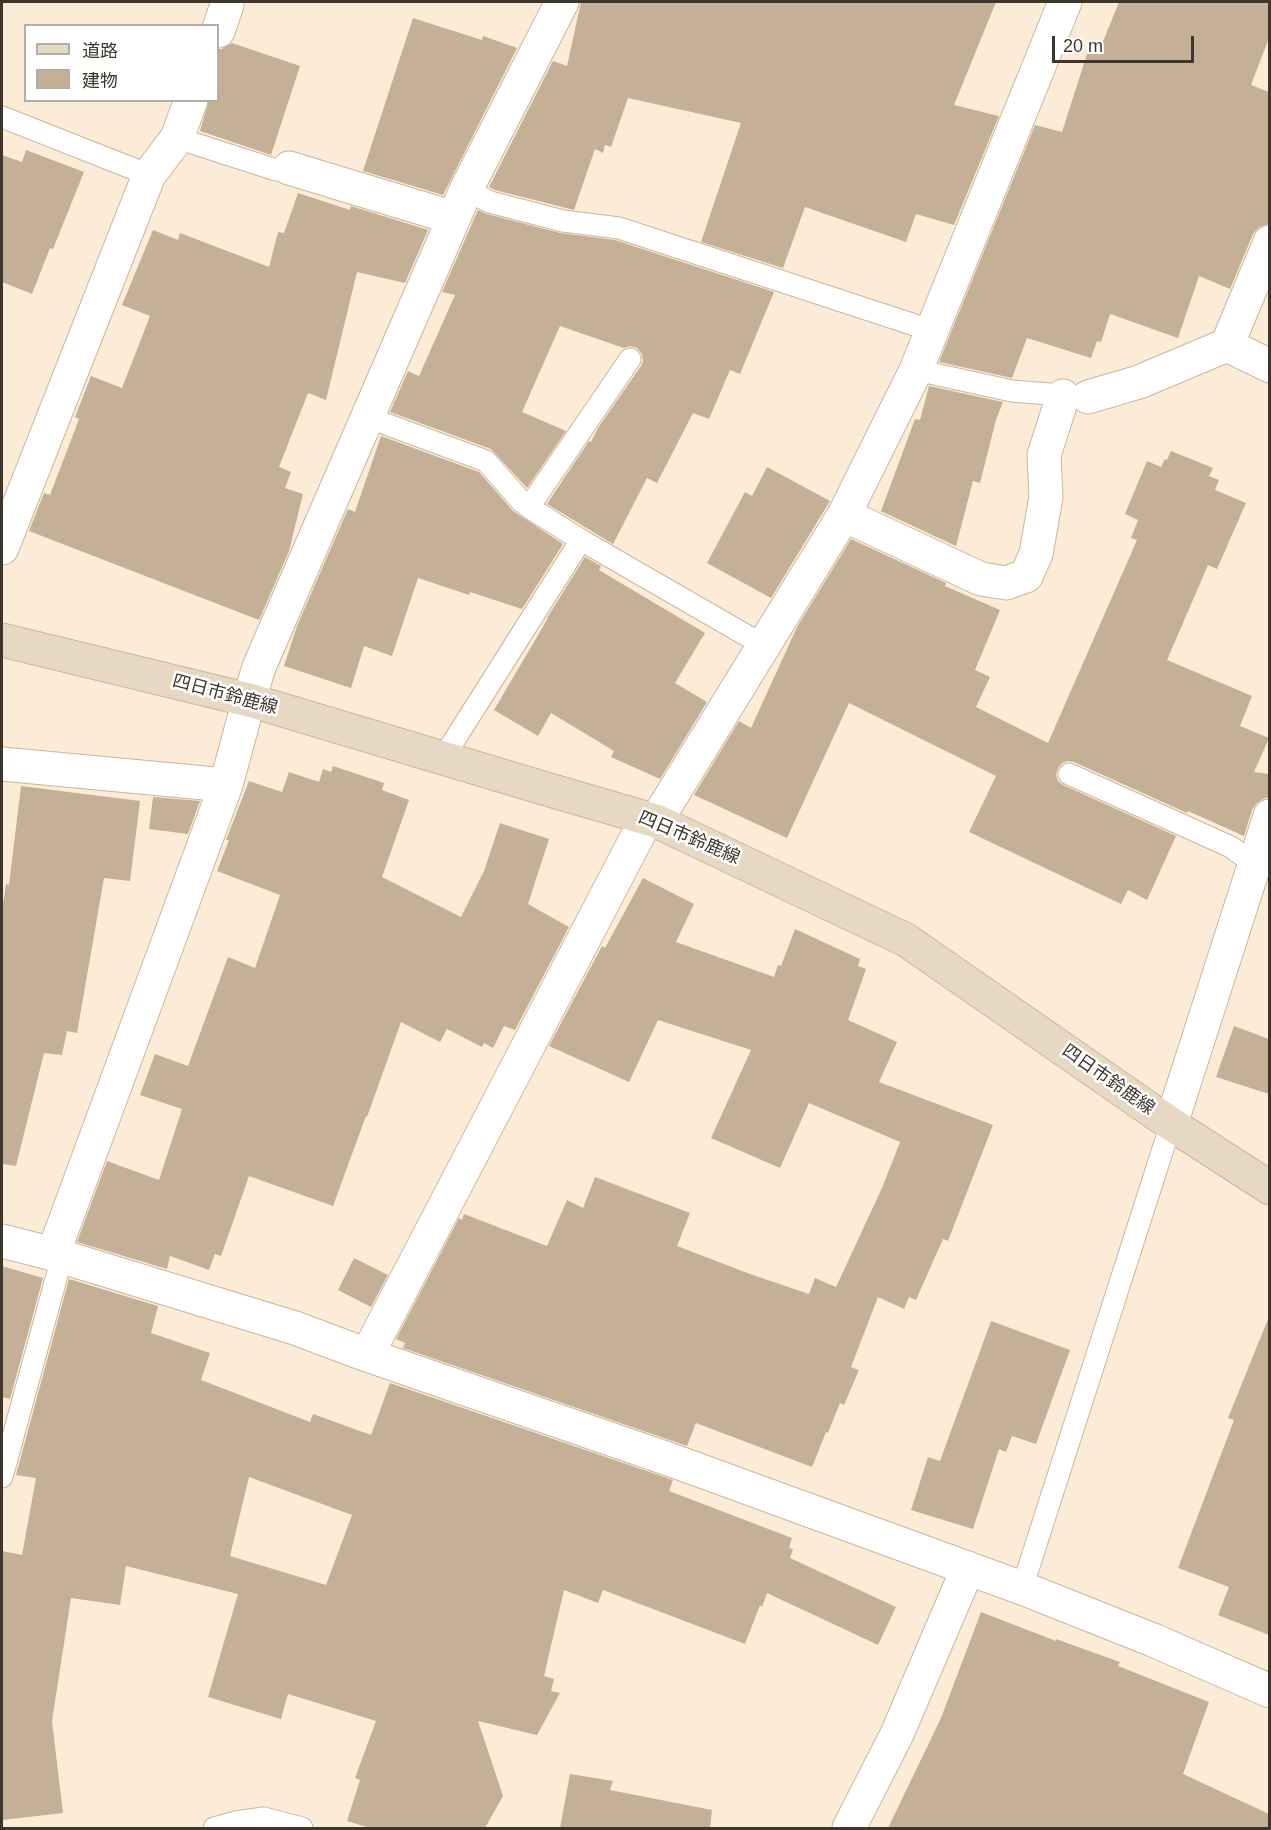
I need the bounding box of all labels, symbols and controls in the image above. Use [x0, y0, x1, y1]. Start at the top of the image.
legend [24, 24, 219, 102]
scale bar [1055, 24, 1198, 62]
text: 20 m [1063, 36, 1103, 56]
text: 道路 [82, 41, 118, 61]
text: 建物 [82, 71, 118, 91]
street label: 四日市鈴鹿線 [170, 671, 280, 719]
street label: 四日市鈴鹿線 [635, 807, 743, 869]
street label: 四日市鈴鹿線 [1058, 1040, 1158, 1120]

